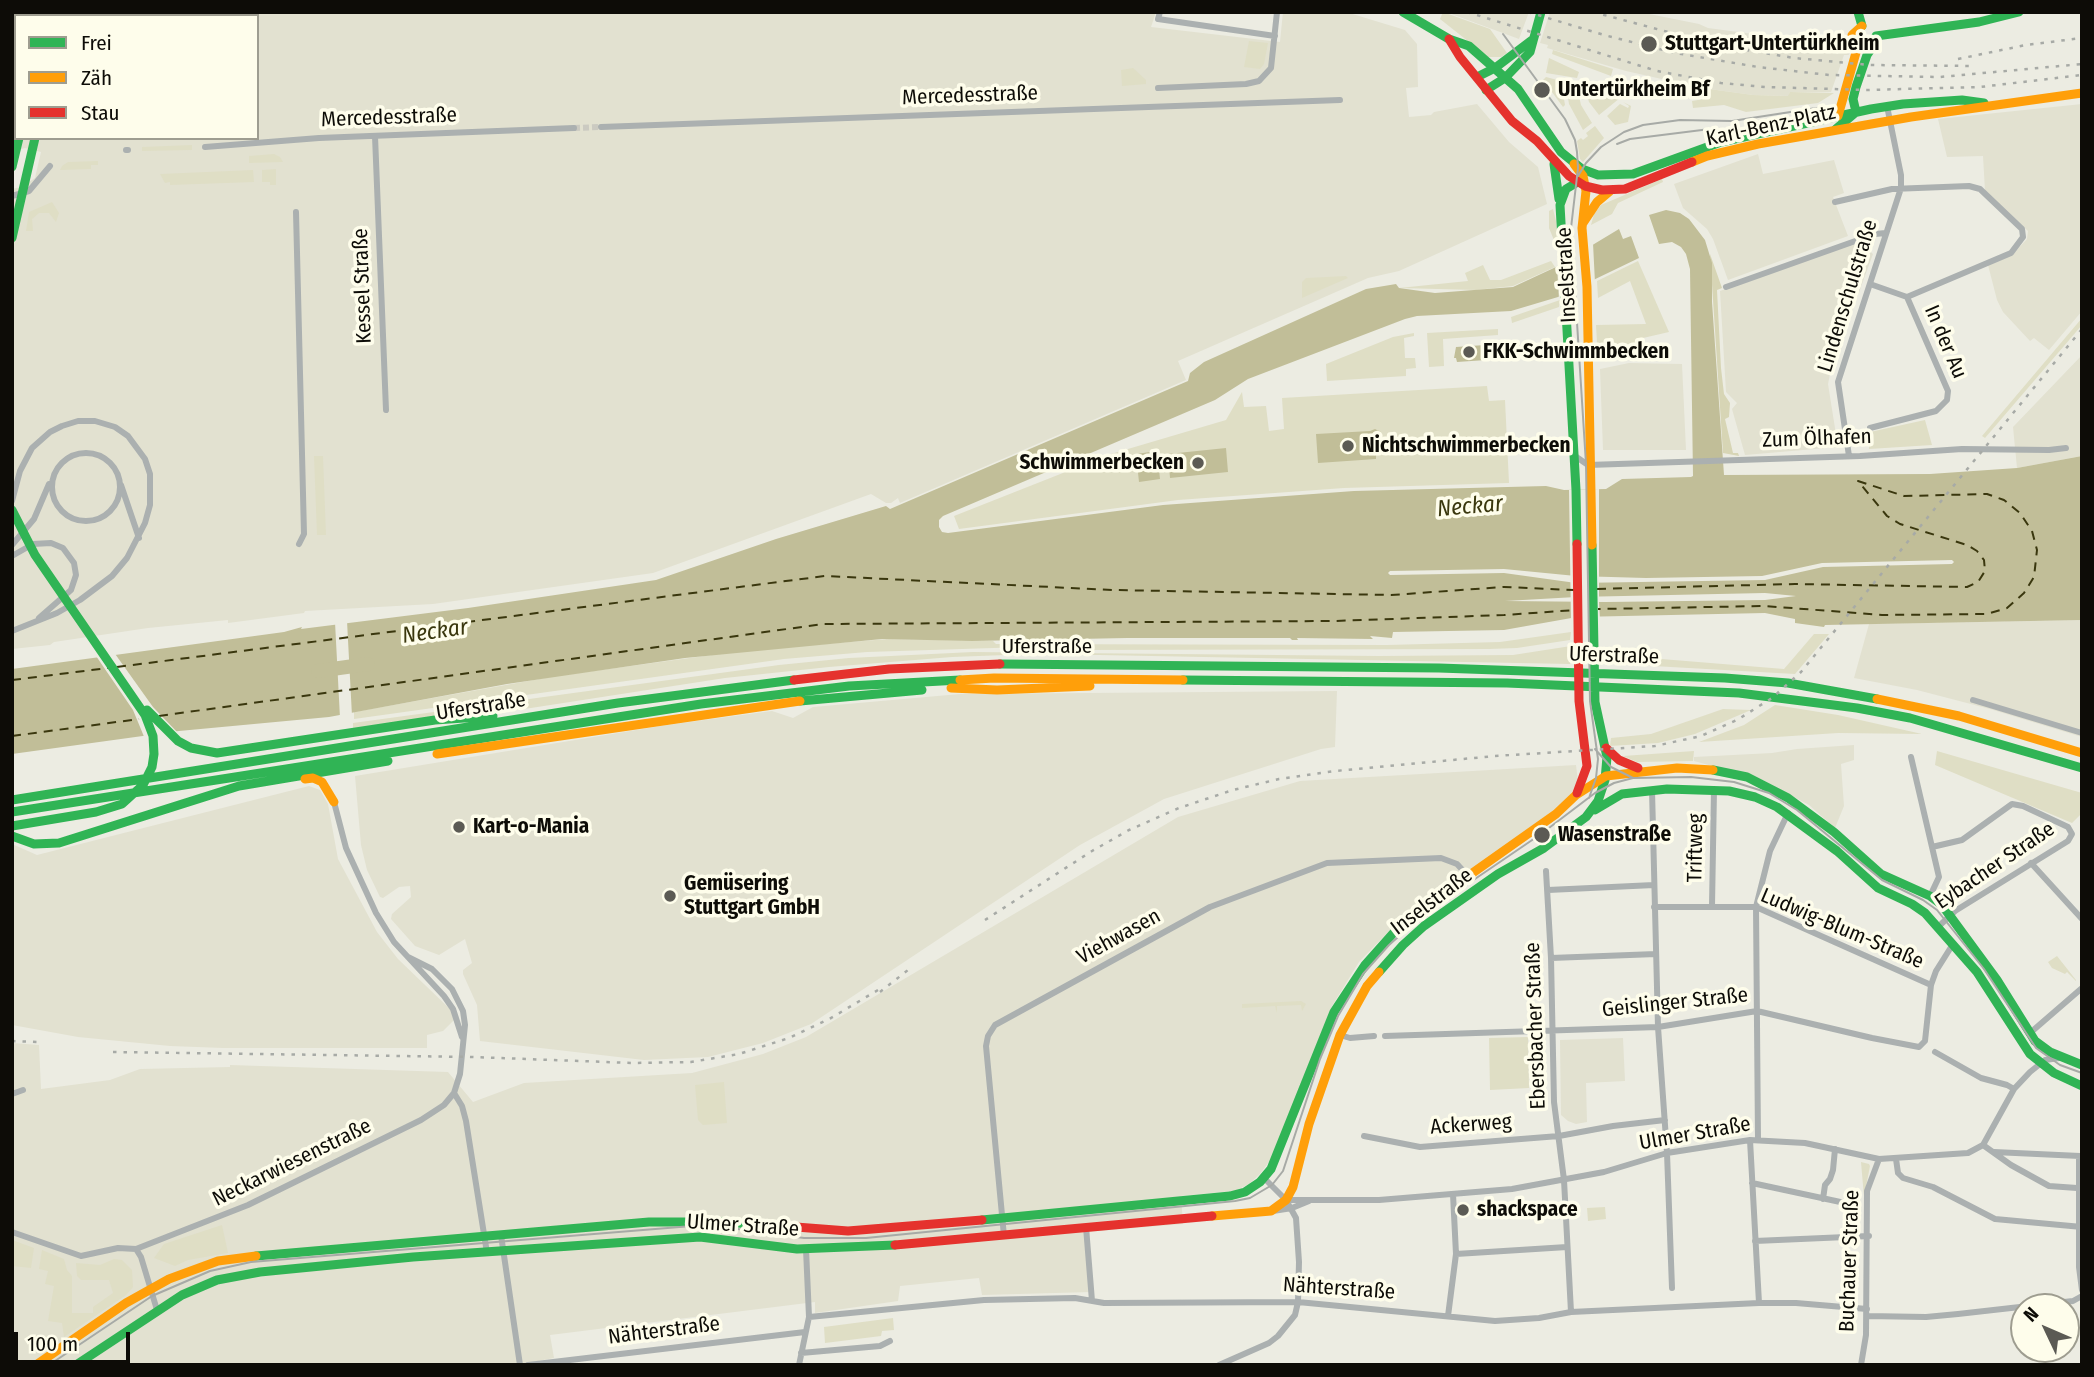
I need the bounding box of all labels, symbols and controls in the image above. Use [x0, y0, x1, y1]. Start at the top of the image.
legend [14, 14, 259, 140]
text: Frei [81, 30, 112, 56]
place label: Stuttgart-Untertürkheim [1665, 31, 1880, 57]
marker: Stuttgart-Untertürkheim [1639, 34, 1659, 54]
text: Zäh [81, 65, 112, 91]
place label: Untertürkheim Bf [1558, 77, 1709, 103]
marker: Untertürkheim Bf [1532, 80, 1552, 100]
street label: Mercedesstraße [902, 81, 1038, 111]
text: Stau [81, 100, 119, 126]
street label: Karl-Benz-Platz [1704, 100, 1838, 152]
street label: Mercedesstraße [321, 103, 457, 133]
street label: Lindenschulstraße [1813, 217, 1883, 375]
street label: Inselstraße [1552, 226, 1582, 324]
street label: Kessel Straße [348, 228, 378, 344]
street label: In der Au [1918, 301, 1972, 383]
place label: FKK-Schwimmbecken [1483, 339, 1669, 365]
marker: FKK-Schwimmbecken [1461, 344, 1477, 360]
street label: Zum Ölhafen [1762, 425, 1872, 453]
place label: Nichtschwimmerbecken [1362, 433, 1570, 459]
marker: Nichtschwimmerbecken [1340, 438, 1356, 454]
place label: Schwimmerbecken [1019, 450, 1184, 476]
marker: Schwimmerbecken [1190, 455, 1206, 471]
water label: Neckar [1436, 490, 1504, 524]
water label: Neckar [400, 614, 470, 650]
street label: Uferstraße [1002, 634, 1092, 660]
street label: Uferstraße [1568, 642, 1660, 670]
street label: Uferstraße [434, 687, 528, 727]
street label: Triftweg [1683, 813, 1709, 883]
place label: Kart-o-Mania [473, 814, 589, 840]
street label: Eybacher Straße [1930, 817, 2060, 915]
marker: Kart-o-Mania [451, 819, 467, 835]
place label: Wasenstraße [1558, 822, 1671, 848]
marker: Wasenstraße [1532, 825, 1552, 845]
street label: Inselstraße [1386, 863, 1478, 941]
place label: Gemüsering Stuttgart GmbH [684, 871, 820, 921]
street label: Ludwig-Blum-Straße [1757, 883, 1927, 975]
marker: Gemüsering Stuttgart GmbH [662, 888, 678, 904]
street label: Viehwasen [1073, 904, 1165, 970]
street label: Ebersbacher Straße [1520, 942, 1552, 1110]
street label: Geislinger Straße [1601, 983, 1749, 1023]
street label: Ackerweg [1430, 1110, 1512, 1140]
street label: Ulmer Straße [1637, 1112, 1753, 1156]
street label: Neckarwiesenstraße [209, 1114, 375, 1212]
street label: Buchauer Straße [1835, 1189, 1865, 1333]
place label: shackspace [1477, 1197, 1578, 1223]
marker: shackspace [1455, 1202, 1471, 1218]
street label: Ulmer Straße [686, 1210, 800, 1242]
street label: Nähterstraße [1282, 1273, 1396, 1305]
north arrow [2010, 1293, 2080, 1363]
text: N [2019, 1302, 2043, 1327]
street label: Nähterstraße [607, 1312, 721, 1350]
scale bar [18, 1318, 133, 1362]
text: 100 m [27, 1331, 78, 1357]

